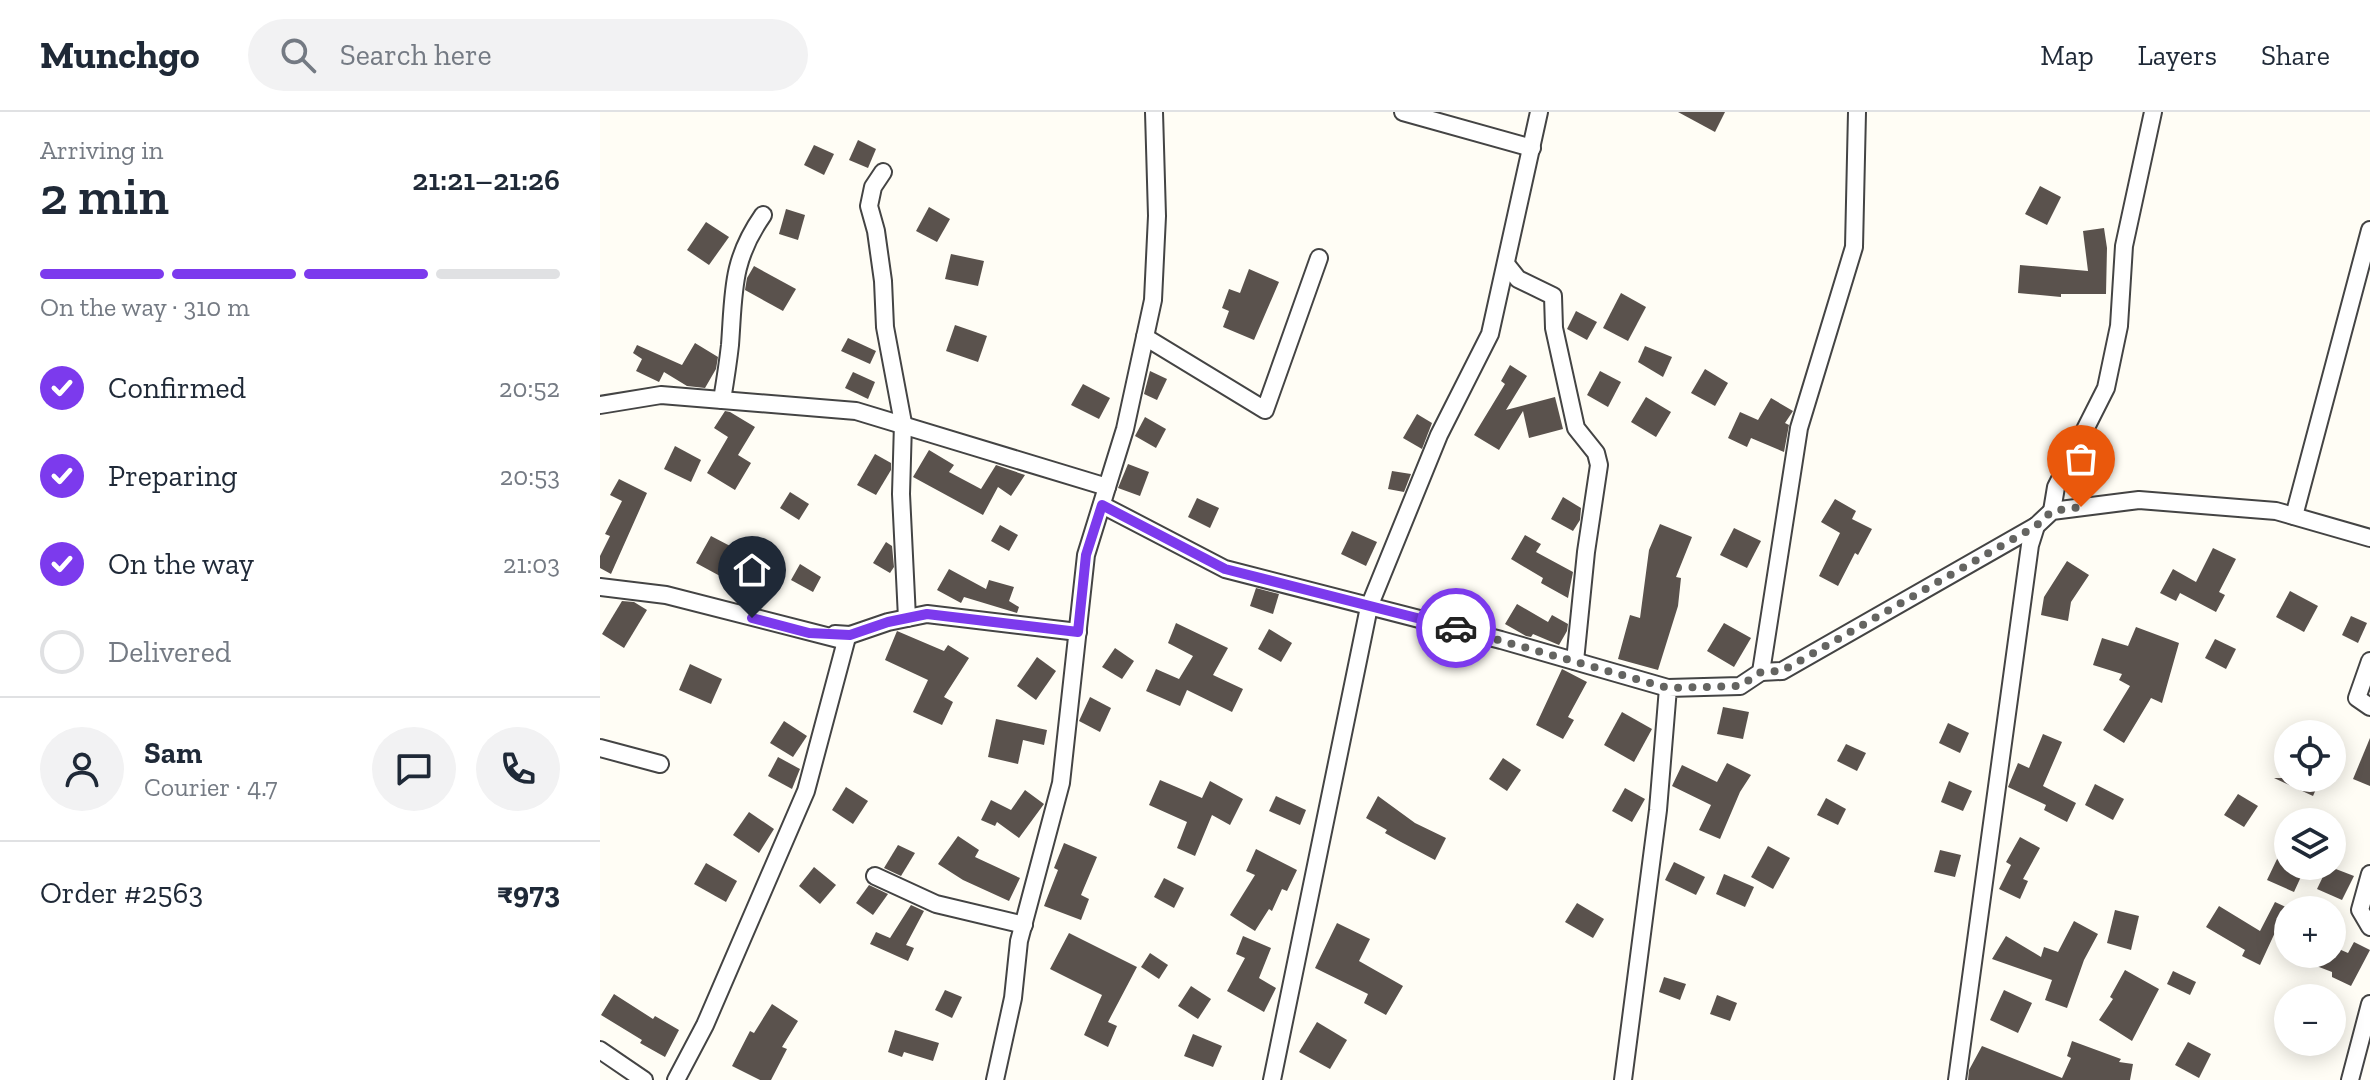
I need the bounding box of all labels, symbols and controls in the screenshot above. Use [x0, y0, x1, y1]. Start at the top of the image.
search box [248, 19, 808, 91]
text: Munchgo [40, 32, 200, 78]
icon: search [276, 33, 320, 77]
text: Search here [340, 37, 492, 73]
text: Map [2040, 39, 2094, 72]
text: Layers [2138, 39, 2217, 72]
text: Share [2261, 39, 2330, 72]
text: Arriving in [40, 134, 163, 166]
text: 21:21–21:26 [412, 162, 560, 198]
text: 2 min [40, 165, 169, 227]
text: On the way · 310 m [40, 291, 250, 323]
icon: check [40, 366, 84, 410]
text: Confirmed [108, 370, 246, 406]
text: 20:52 [499, 372, 560, 404]
pin [2047, 425, 2115, 507]
icon: bag [2059, 437, 2103, 481]
icon: check [40, 454, 84, 498]
text: Preparing [108, 458, 238, 494]
text: 20:53 [500, 460, 560, 492]
pin [718, 536, 786, 618]
icon: check [40, 542, 84, 586]
text: On the way [108, 546, 254, 582]
text: 21:03 [503, 548, 560, 580]
icon: home [730, 548, 774, 592]
courier [1416, 588, 1496, 668]
icon: car [1434, 606, 1478, 650]
text: Delivered [108, 634, 231, 670]
map controls [2274, 720, 2346, 1056]
button: locate [2274, 720, 2346, 792]
button: person [40, 727, 124, 811]
button: chat [372, 727, 456, 811]
button: phone [476, 727, 560, 811]
text: Sam [144, 735, 202, 771]
text: Courier · 4.7 [144, 771, 278, 803]
button: layers [2274, 808, 2346, 880]
text: Order #2563 [40, 875, 203, 911]
text: ₹973 [497, 875, 560, 911]
button: + [2274, 896, 2346, 968]
button: − [2274, 984, 2346, 1056]

